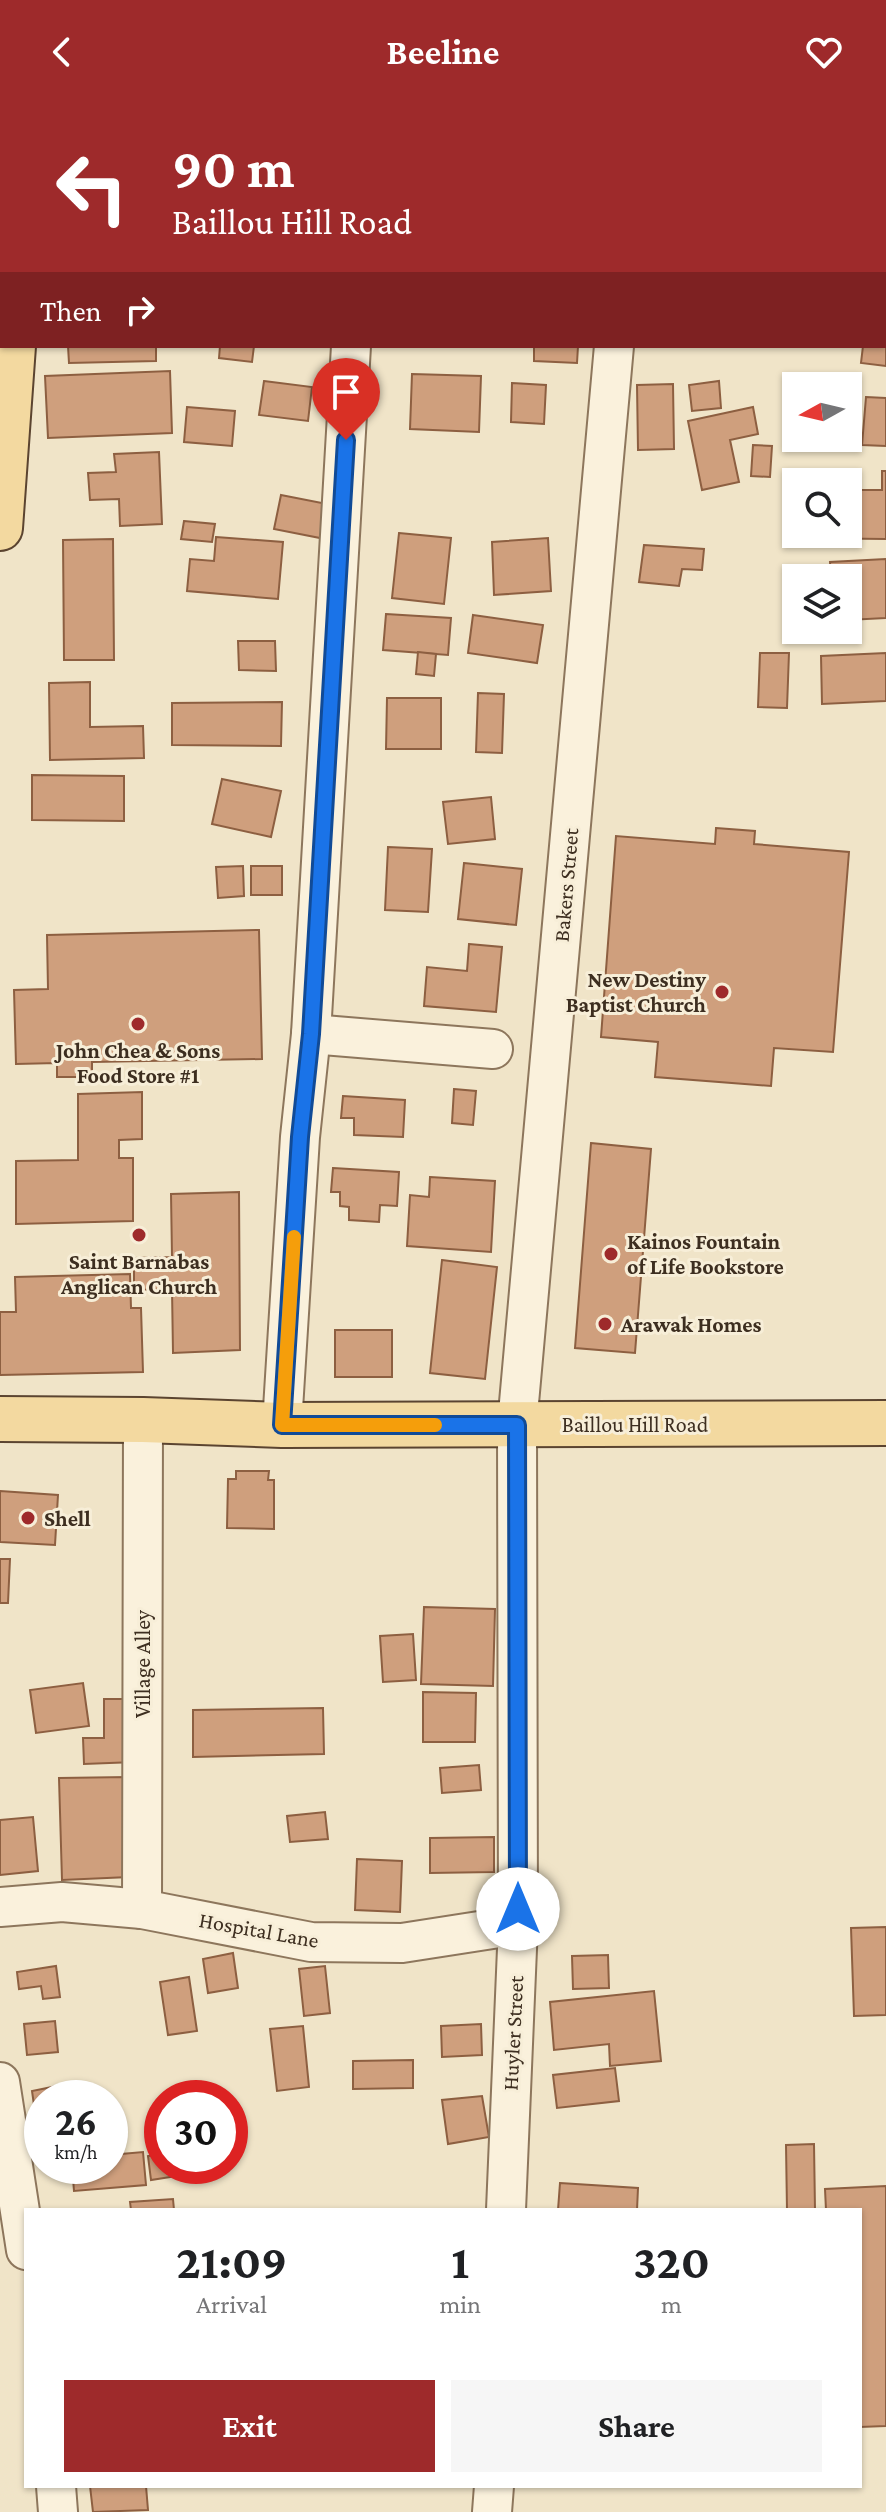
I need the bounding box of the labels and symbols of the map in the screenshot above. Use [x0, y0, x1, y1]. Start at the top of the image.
pin [312, 358, 380, 440]
north arrow [782, 372, 862, 452]
street label: Bakers Street [549, 826, 583, 943]
place label: New Destiny Baptist Church [566, 967, 706, 1017]
marker: New Destiny Baptist Church [713, 983, 731, 1001]
marker: John Chea & Sons Food Store #1 [129, 1015, 147, 1033]
place label: John Chea & Sons Food Store #1 [54, 1038, 220, 1088]
marker: Saint Barnabas Anglican Church [130, 1226, 148, 1244]
place label: Kainos Fountain of Life Bookstore [627, 1229, 784, 1279]
marker: Kainos Fountain of Life Bookstore [602, 1245, 620, 1263]
place label: Saint Barnabas Anglican Church [60, 1249, 217, 1299]
place label: Arawak Homes [620, 1312, 762, 1337]
marker: Arawak Homes [596, 1315, 614, 1333]
street label: Baillou Hill Road [562, 1412, 709, 1437]
place label: Shell [44, 1506, 91, 1531]
marker: Shell [19, 1509, 37, 1527]
street label: Village Alley [130, 1609, 155, 1718]
position arrow [476, 1867, 560, 1951]
street label: Hospital Lane [197, 1907, 321, 1953]
street label: Huyler Street [498, 1974, 529, 2091]
speed limit sign: 30 [144, 2080, 248, 2184]

